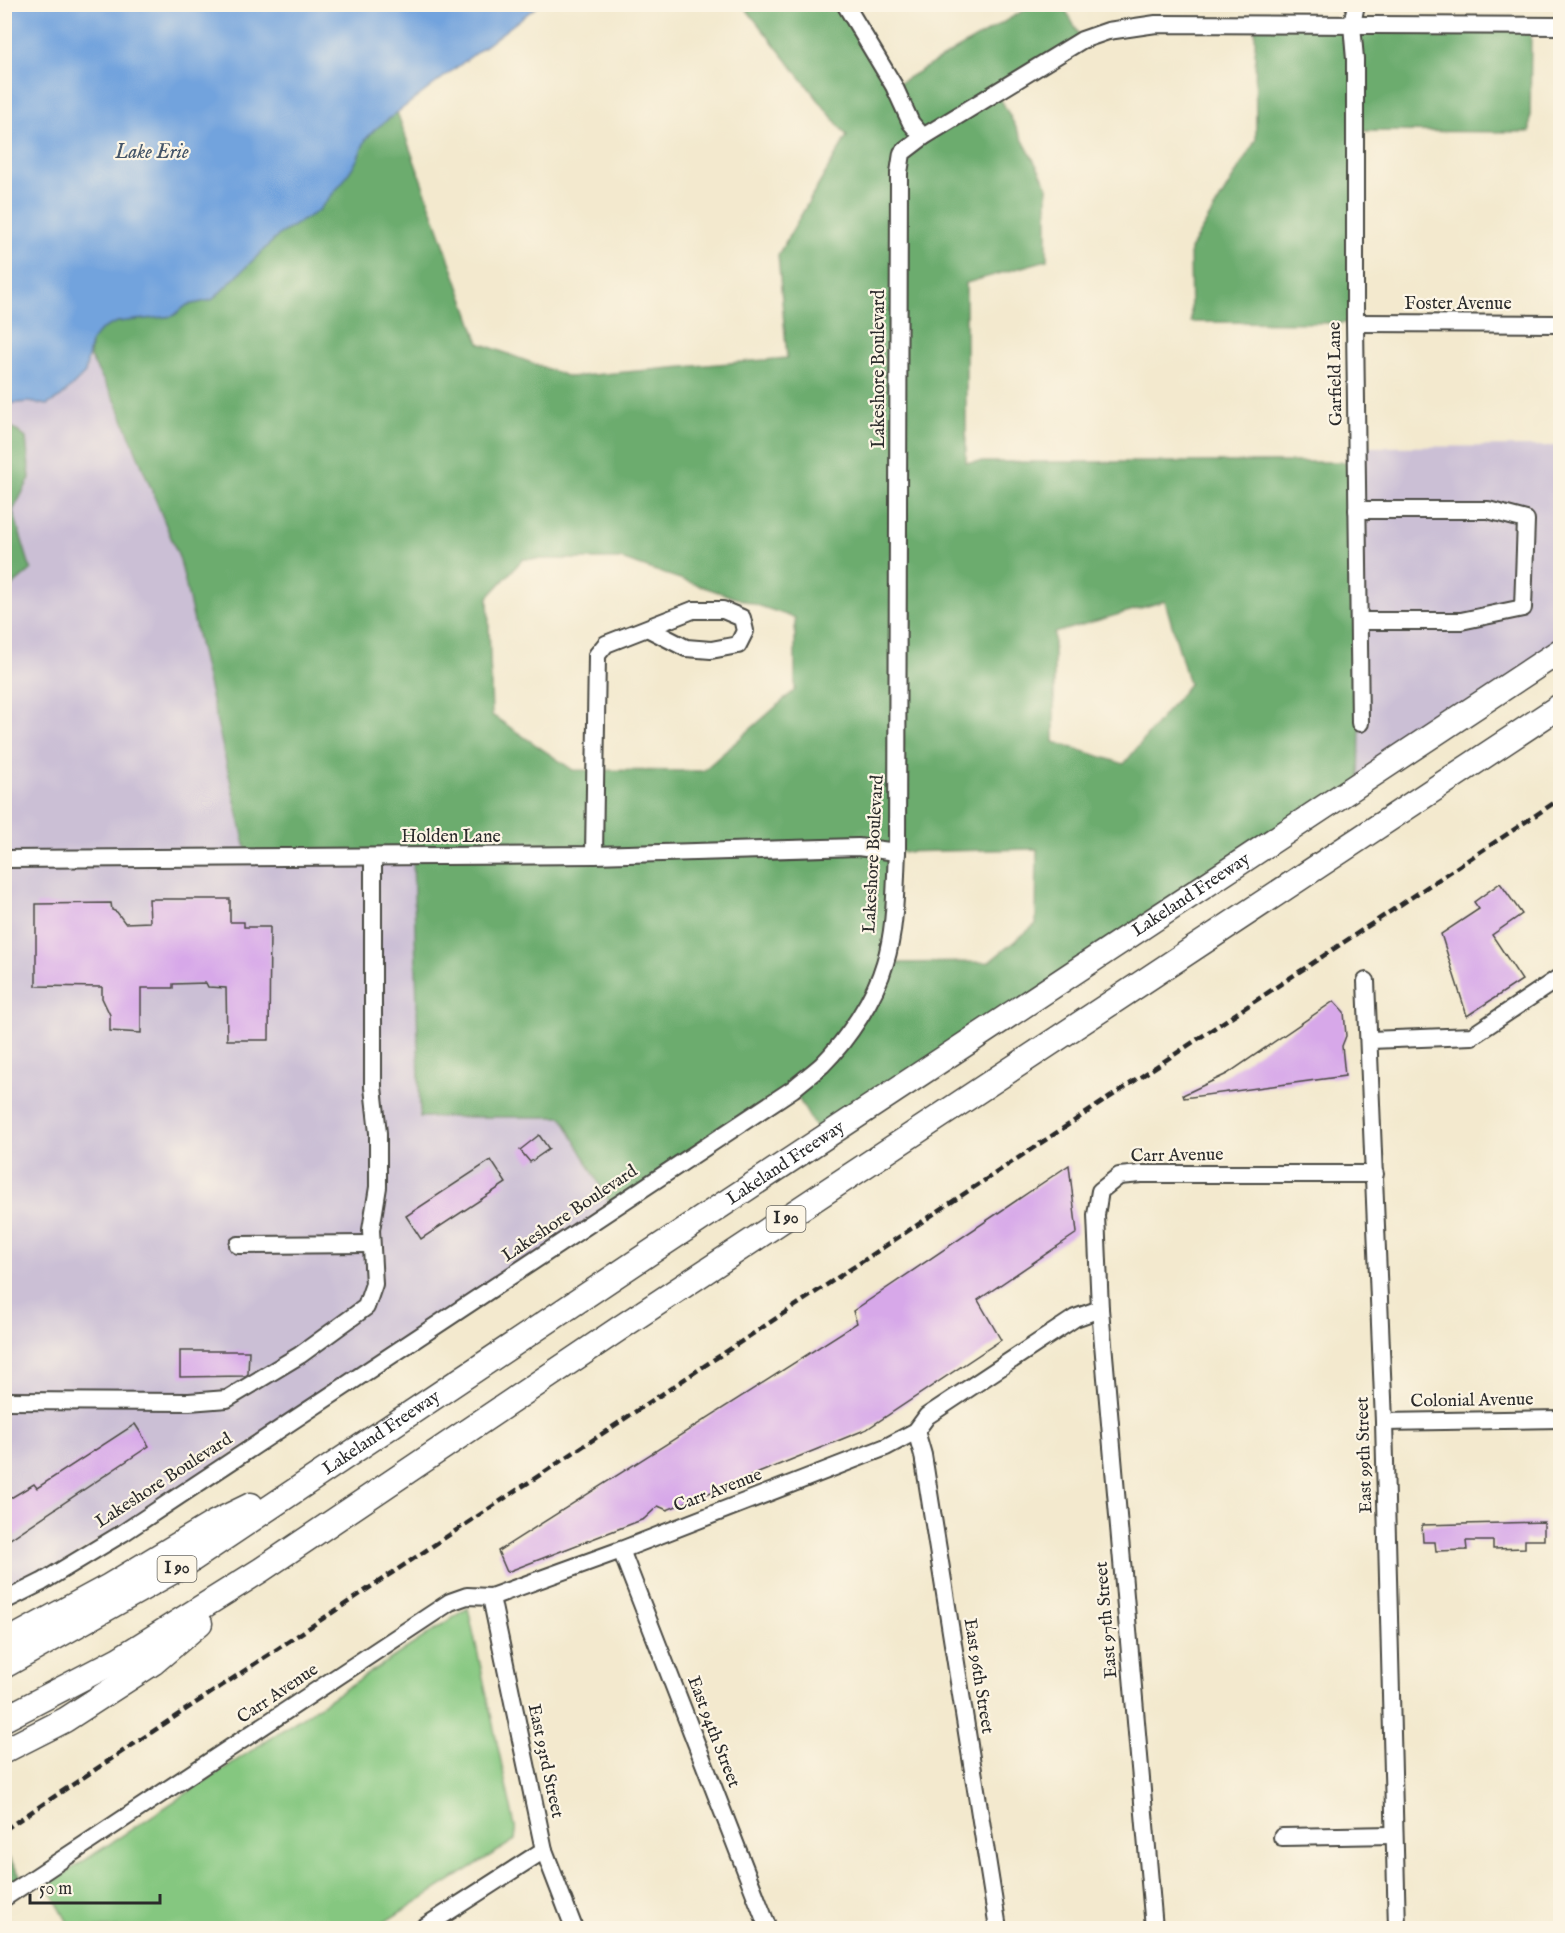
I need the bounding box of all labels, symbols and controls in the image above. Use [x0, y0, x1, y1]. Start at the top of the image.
water label: Lake Erie [114, 140, 189, 165]
street label: Lakeshore Boulevard [868, 289, 891, 448]
street label: Foster Avenue [1404, 293, 1512, 316]
street label: Garfield Lane [1324, 322, 1348, 426]
street label: Lakeshore Boulevard [858, 774, 890, 934]
street label: Holden Lane [401, 826, 501, 849]
street label: Lakeland Freeway [1128, 848, 1255, 942]
street label: Lakeland Freeway [722, 1116, 849, 1210]
street label: Carr Avenue [1130, 1144, 1224, 1168]
street label: Lakeshore Boulevard [498, 1160, 642, 1268]
road number: I 90 [766, 1206, 806, 1232]
street label: Lakeland Freeway [318, 1385, 445, 1480]
street label: Colonial Avenue [1410, 1388, 1534, 1414]
street label: East 99th Street [1351, 1396, 1379, 1514]
street label: Lakeshore Boulevard [91, 1428, 237, 1534]
street label: Carr Avenue [671, 1464, 765, 1518]
road number: I 90 [158, 1556, 196, 1582]
street label: East 97th Street [1090, 1561, 1124, 1679]
street label: East 96th Street [958, 1617, 998, 1735]
street label: Carr Avenue [233, 1659, 323, 1729]
street label: East 94th Street [681, 1673, 745, 1791]
street label: East 93rd Street [522, 1702, 568, 1820]
scale bar [30, 1867, 160, 1905]
text: 50 m [39, 1878, 72, 1901]

